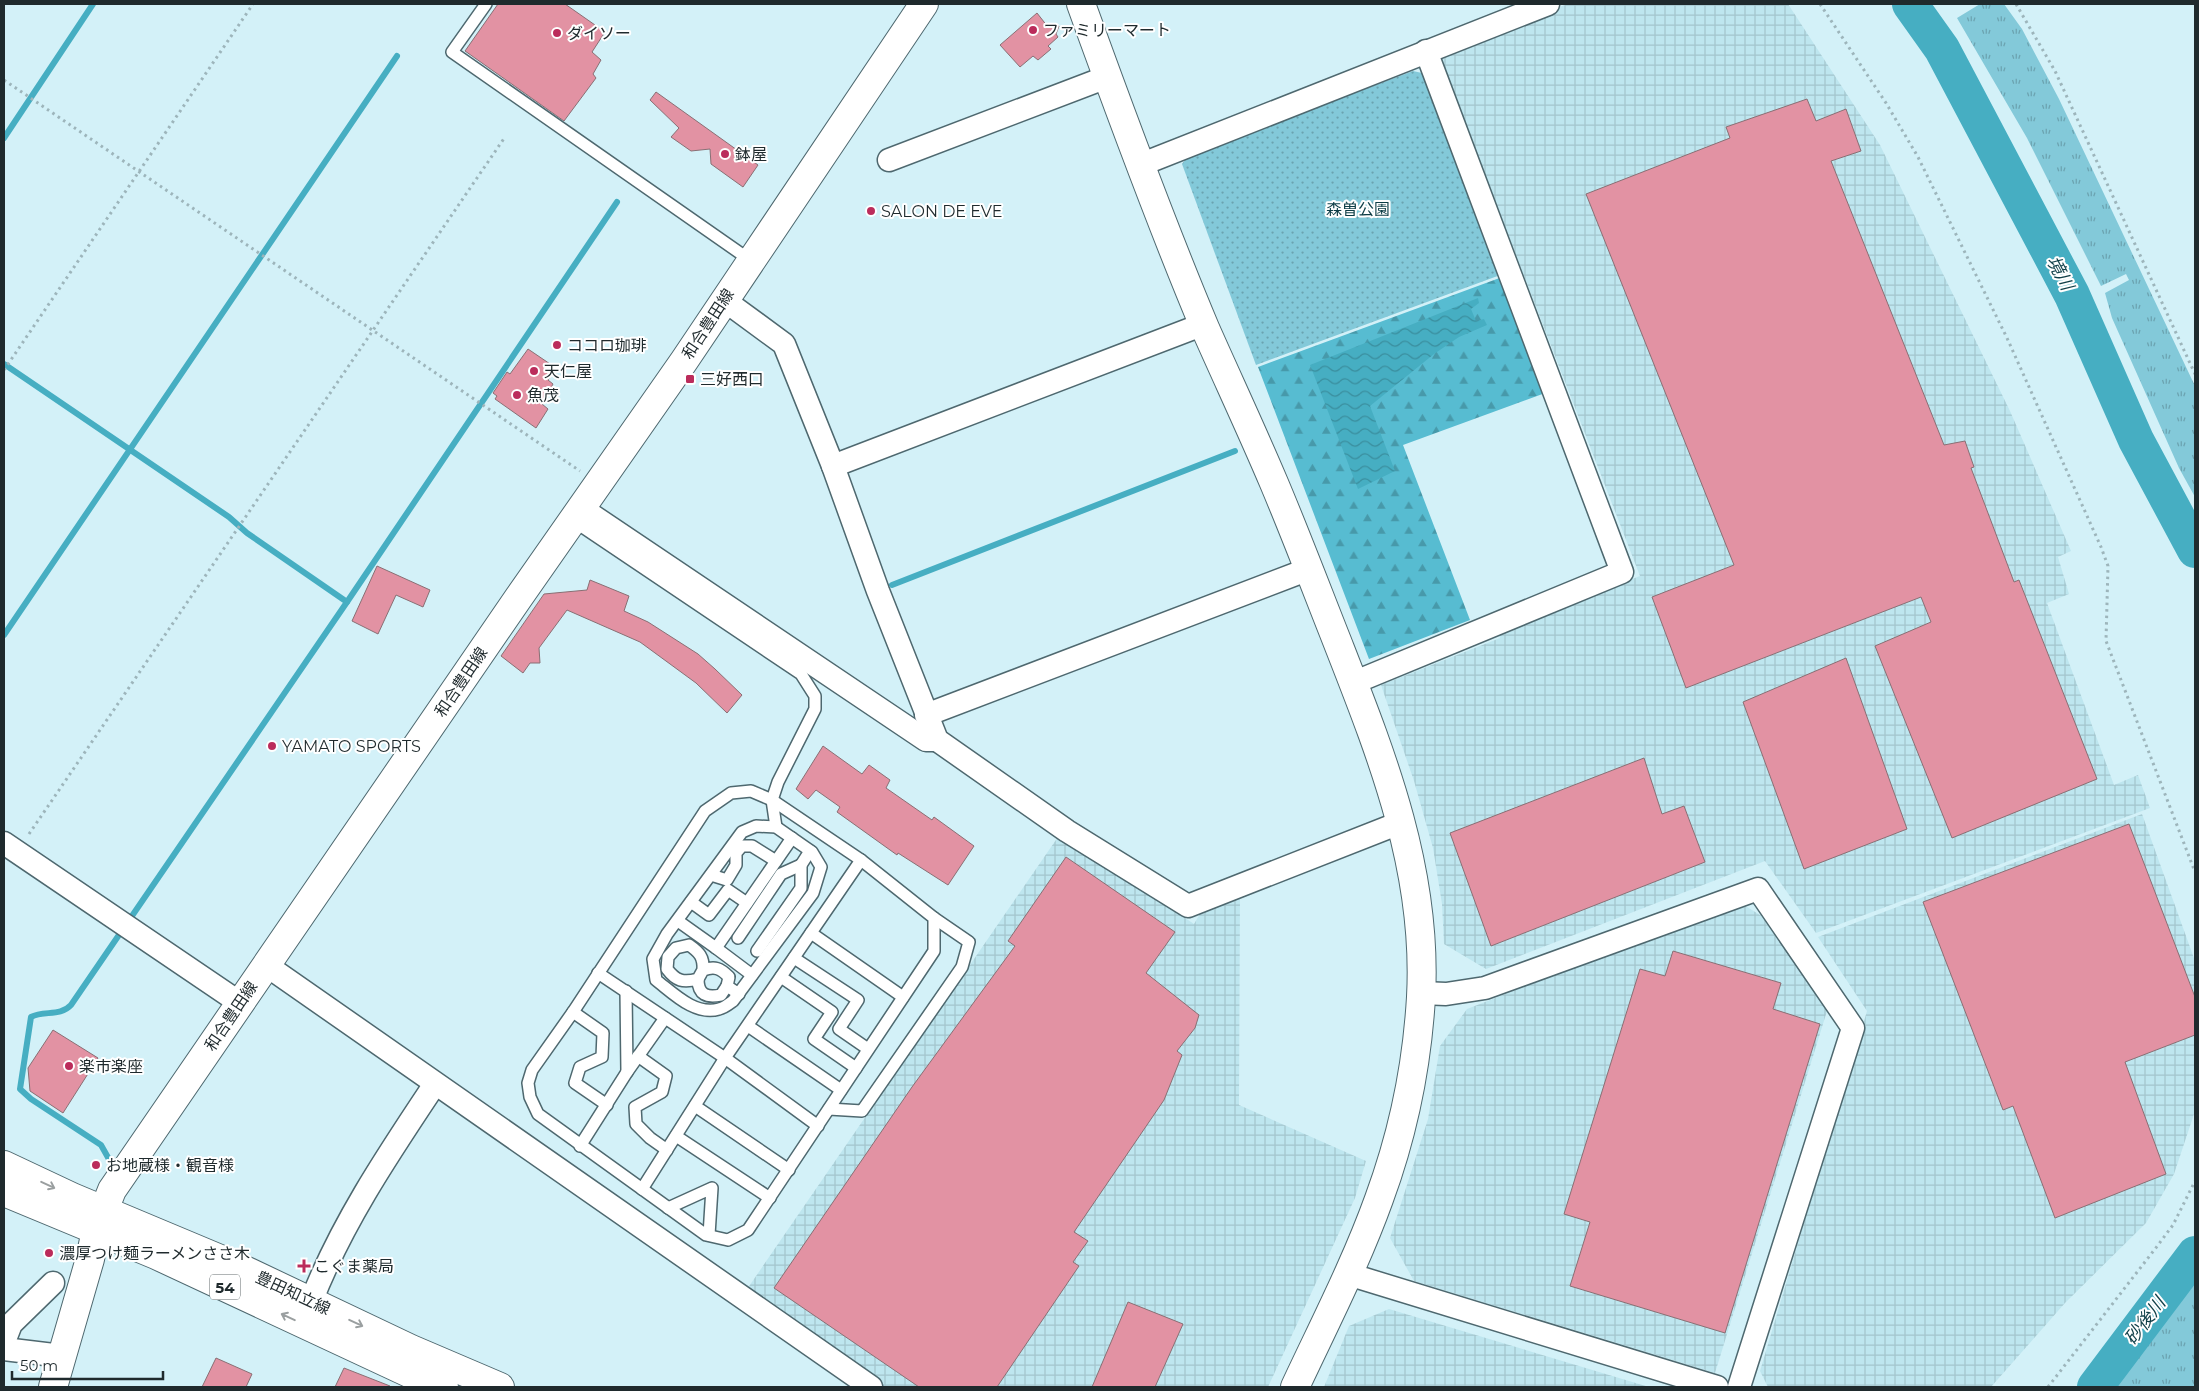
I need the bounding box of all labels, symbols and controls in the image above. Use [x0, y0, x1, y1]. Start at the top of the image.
place label: ファミリーマート [1043, 21, 1171, 40]
place label: ダイソー [567, 24, 631, 43]
marker: ファミリーマート [1027, 24, 1039, 36]
marker: ダイソー [551, 27, 563, 39]
place label: 鉢屋 [735, 145, 767, 164]
marker: 鉢屋 [719, 148, 731, 160]
park label: 森曽公園 [1326, 200, 1390, 219]
place label: SALON DE EVE [881, 202, 1002, 221]
marker: SALON DE EVE [865, 205, 877, 217]
water label: 境川 [2042, 252, 2079, 296]
street label: 和合豊田線 [678, 285, 738, 363]
place label: ココロ珈琲 [567, 336, 647, 355]
marker: ココロ珈琲 [551, 339, 563, 351]
place label: 天仁屋 [544, 362, 592, 381]
marker: 天仁屋 [528, 365, 540, 377]
place label: 三好西口 [700, 370, 764, 389]
marker: 三好西口 [684, 373, 696, 385]
place label: 魚茂 [527, 386, 559, 405]
marker: 魚茂 [511, 389, 523, 401]
street label: 和合豊田線 [431, 644, 491, 720]
place label: YAMATO SPORTS [282, 737, 421, 756]
marker: YAMATO SPORTS [266, 740, 278, 752]
street label: 和合豊田線 [201, 978, 261, 1054]
place label: 楽市楽座 [79, 1057, 143, 1076]
marker: 楽市楽座 [63, 1060, 75, 1072]
place label: お地蔵様・観音様 [106, 1156, 234, 1175]
marker: お地蔵様・観音様 [90, 1159, 102, 1171]
one-way arrow [40, 1181, 55, 1191]
place label: 濃厚つけ麺ラーメンささ木 [59, 1244, 250, 1263]
marker: 濃厚つけ麺ラーメンささ木 [43, 1247, 55, 1259]
place label: こぐま薬局 [314, 1257, 394, 1276]
marker: こぐま薬局 [298, 1260, 310, 1272]
street label: 豊田知立線 [253, 1267, 333, 1319]
road number: 54 [210, 1274, 240, 1300]
water label: 砂後川 [2120, 1291, 2171, 1349]
one-way arrow [281, 1311, 296, 1321]
one-way arrow [348, 1319, 363, 1328]
scale bar [12, 1348, 164, 1380]
text: 50 m [20, 1356, 58, 1375]

